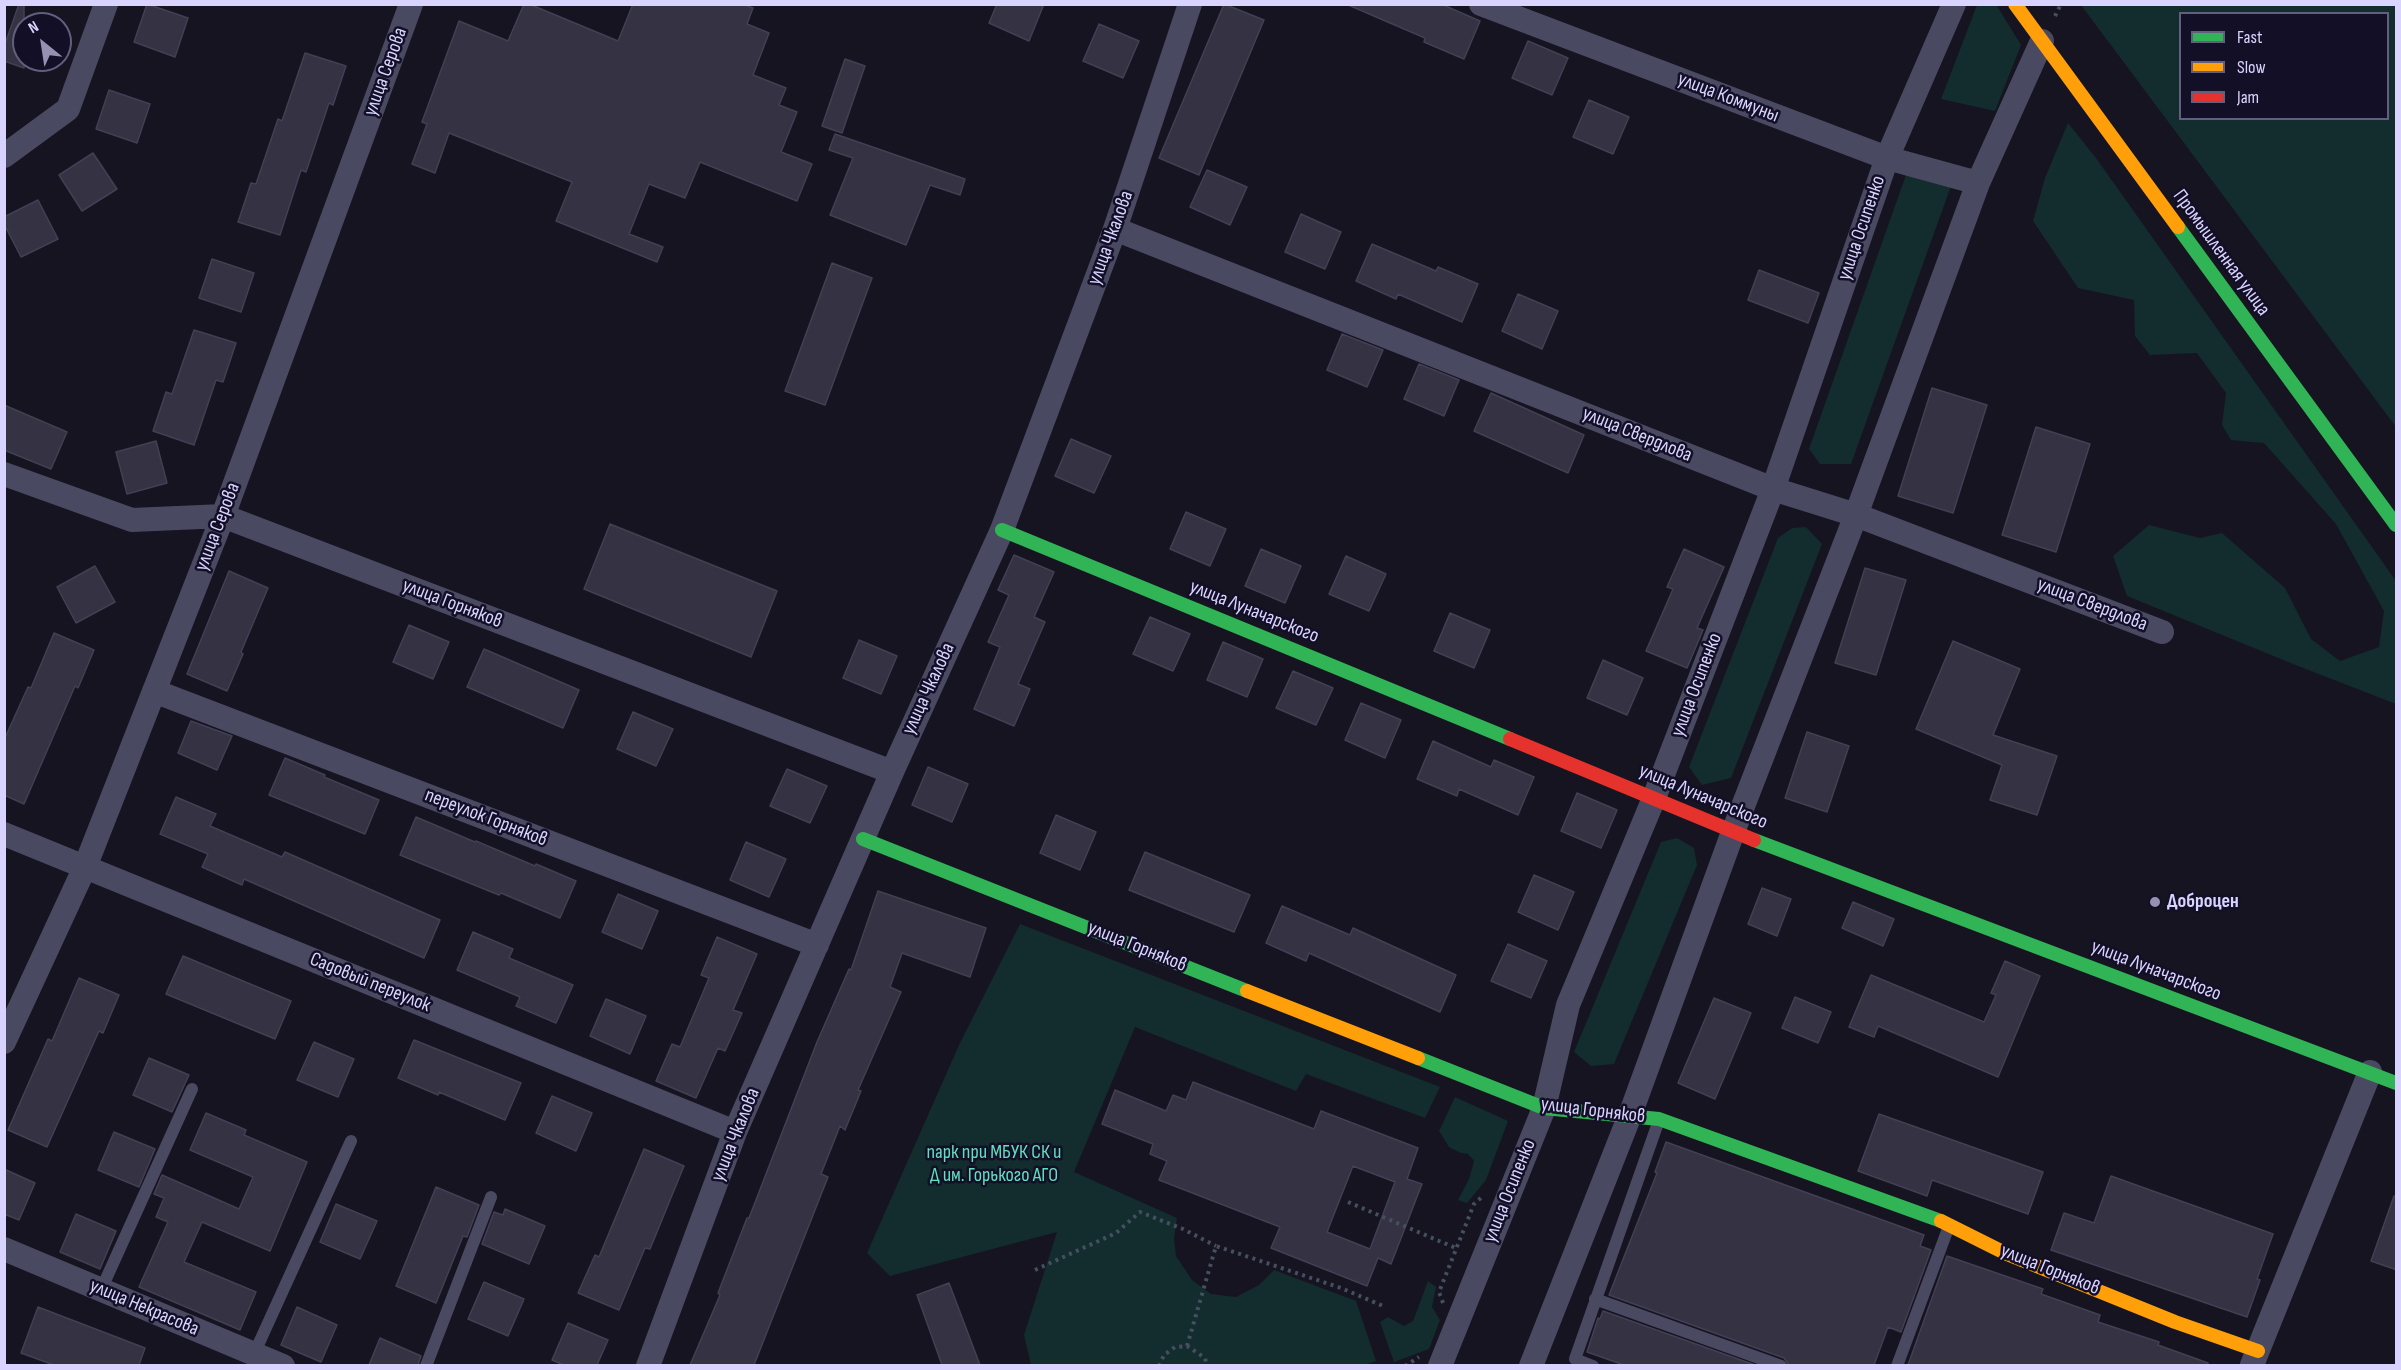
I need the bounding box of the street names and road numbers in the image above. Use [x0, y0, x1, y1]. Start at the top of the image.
street label: улица Серова [359, 25, 413, 119]
street label: улица Коммуны [1674, 68, 1782, 128]
street label: улица Осипенко [1833, 173, 1891, 283]
street label: Промышленная улица [2167, 185, 2275, 321]
street label: улица Чкалова [1083, 188, 1139, 288]
street label: улица Свердлова [1579, 402, 1695, 468]
street label: улица Серова [190, 480, 246, 574]
street label: улица Свердлова [2033, 573, 2151, 637]
street label: улица Горняков [399, 574, 505, 634]
street label: улица Луначарского [1186, 575, 1322, 649]
street label: улица Осипенко [1666, 630, 1728, 740]
street label: улица Чкалова [897, 639, 961, 739]
street label: улица Луначарского [1635, 759, 1771, 835]
street label: переулок Горняков [421, 784, 551, 852]
street label: улица Горняков [1084, 916, 1190, 978]
street label: улица Луначарского [2088, 935, 2224, 1007]
street label: Садовый переулок [306, 948, 434, 1018]
street label: улица Чкалова [706, 1085, 766, 1185]
street label: улица Горняков [1539, 1093, 1647, 1129]
street label: улица Осипенко [1478, 1136, 1542, 1246]
street label: улица Горняков [1997, 1239, 2103, 1301]
street label: улица Некрасова [86, 1274, 202, 1342]

